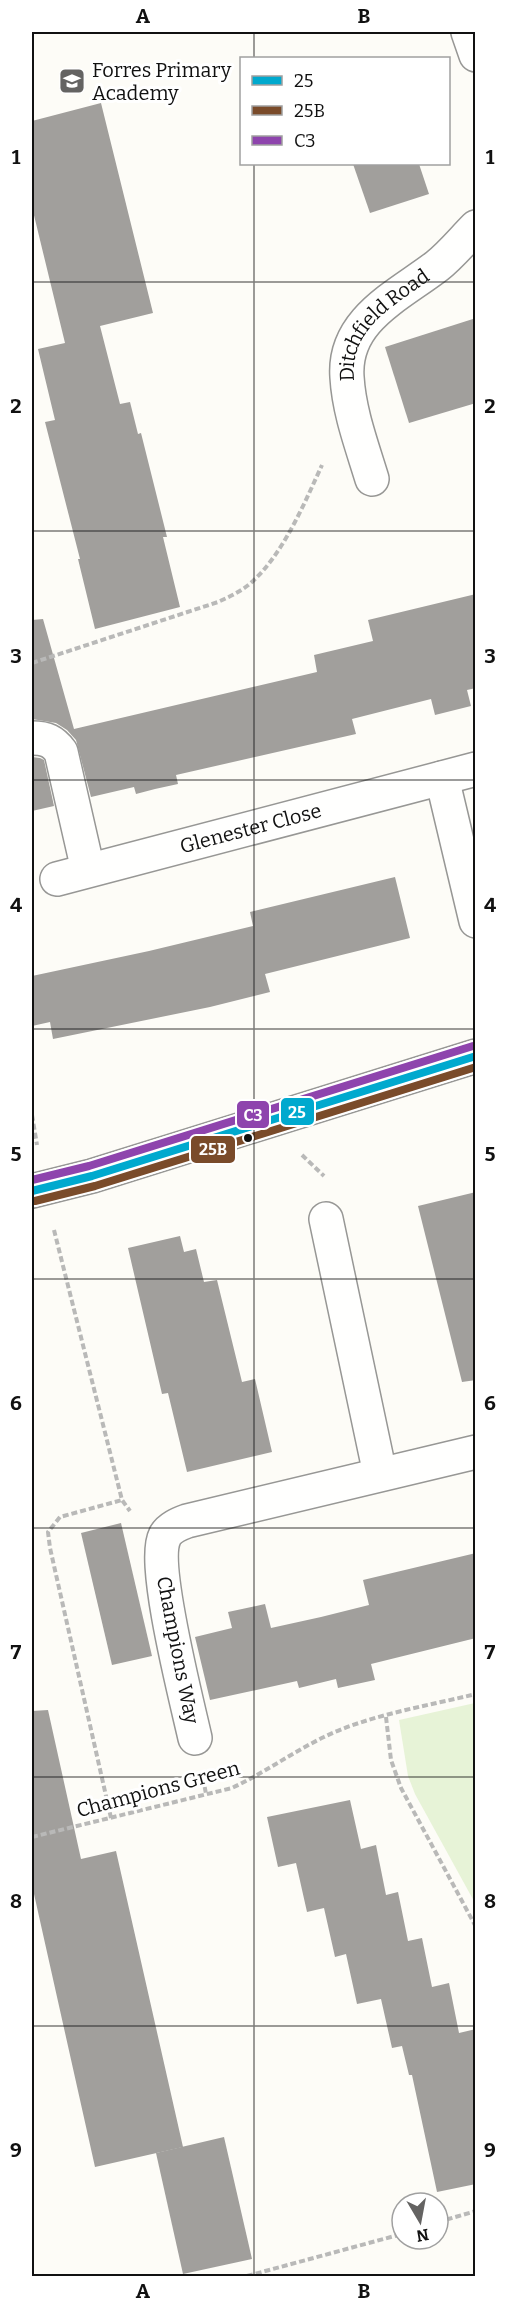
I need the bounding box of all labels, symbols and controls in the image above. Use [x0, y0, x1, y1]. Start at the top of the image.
text: A [136, 4, 151, 28]
text: B [358, 4, 371, 28]
legend [240, 57, 450, 165]
place label: Forres Primary Academy [92, 58, 232, 105]
school or university icon: Forres Primary Academy [57, 66, 87, 96]
text: 25 [294, 70, 313, 92]
text: 25B [294, 100, 325, 122]
text: C3 [294, 130, 316, 152]
text: 1 [12, 145, 21, 169]
text: 1 [486, 145, 495, 169]
street label: Ditchfield Road [335, 264, 434, 382]
text: 2 [10, 394, 22, 418]
text: 2 [484, 394, 496, 418]
text: 3 [10, 644, 22, 668]
text: 3 [484, 644, 496, 668]
street label: Glenester Close [177, 798, 324, 858]
text: 4 [10, 893, 22, 917]
text: 4 [484, 893, 496, 917]
line badge: 25 [280, 1097, 315, 1126]
line badge: C3 [236, 1100, 270, 1129]
text: 25 [288, 1103, 306, 1122]
text: C3 [243, 1106, 263, 1125]
unlabelled marker [242, 1132, 254, 1144]
line badge: 25B [190, 1135, 236, 1164]
text: 25B [199, 1140, 227, 1159]
text: 5 [11, 1142, 22, 1166]
text: 5 [485, 1142, 496, 1166]
text: 6 [10, 1391, 22, 1415]
text: 6 [484, 1391, 496, 1415]
street label: Champions Way [152, 1574, 204, 1726]
text: 7 [11, 1640, 22, 1664]
text: 7 [485, 1640, 496, 1664]
street label: Champions Green [74, 1756, 243, 1822]
text: 8 [10, 1889, 22, 1913]
text: 8 [484, 1889, 496, 1913]
text: 9 [10, 2138, 22, 2162]
text: 9 [484, 2138, 496, 2162]
north arrow [390, 2191, 450, 2251]
text: N [415, 2225, 430, 2246]
text: A [136, 2279, 151, 2303]
text: B [358, 2279, 371, 2303]

